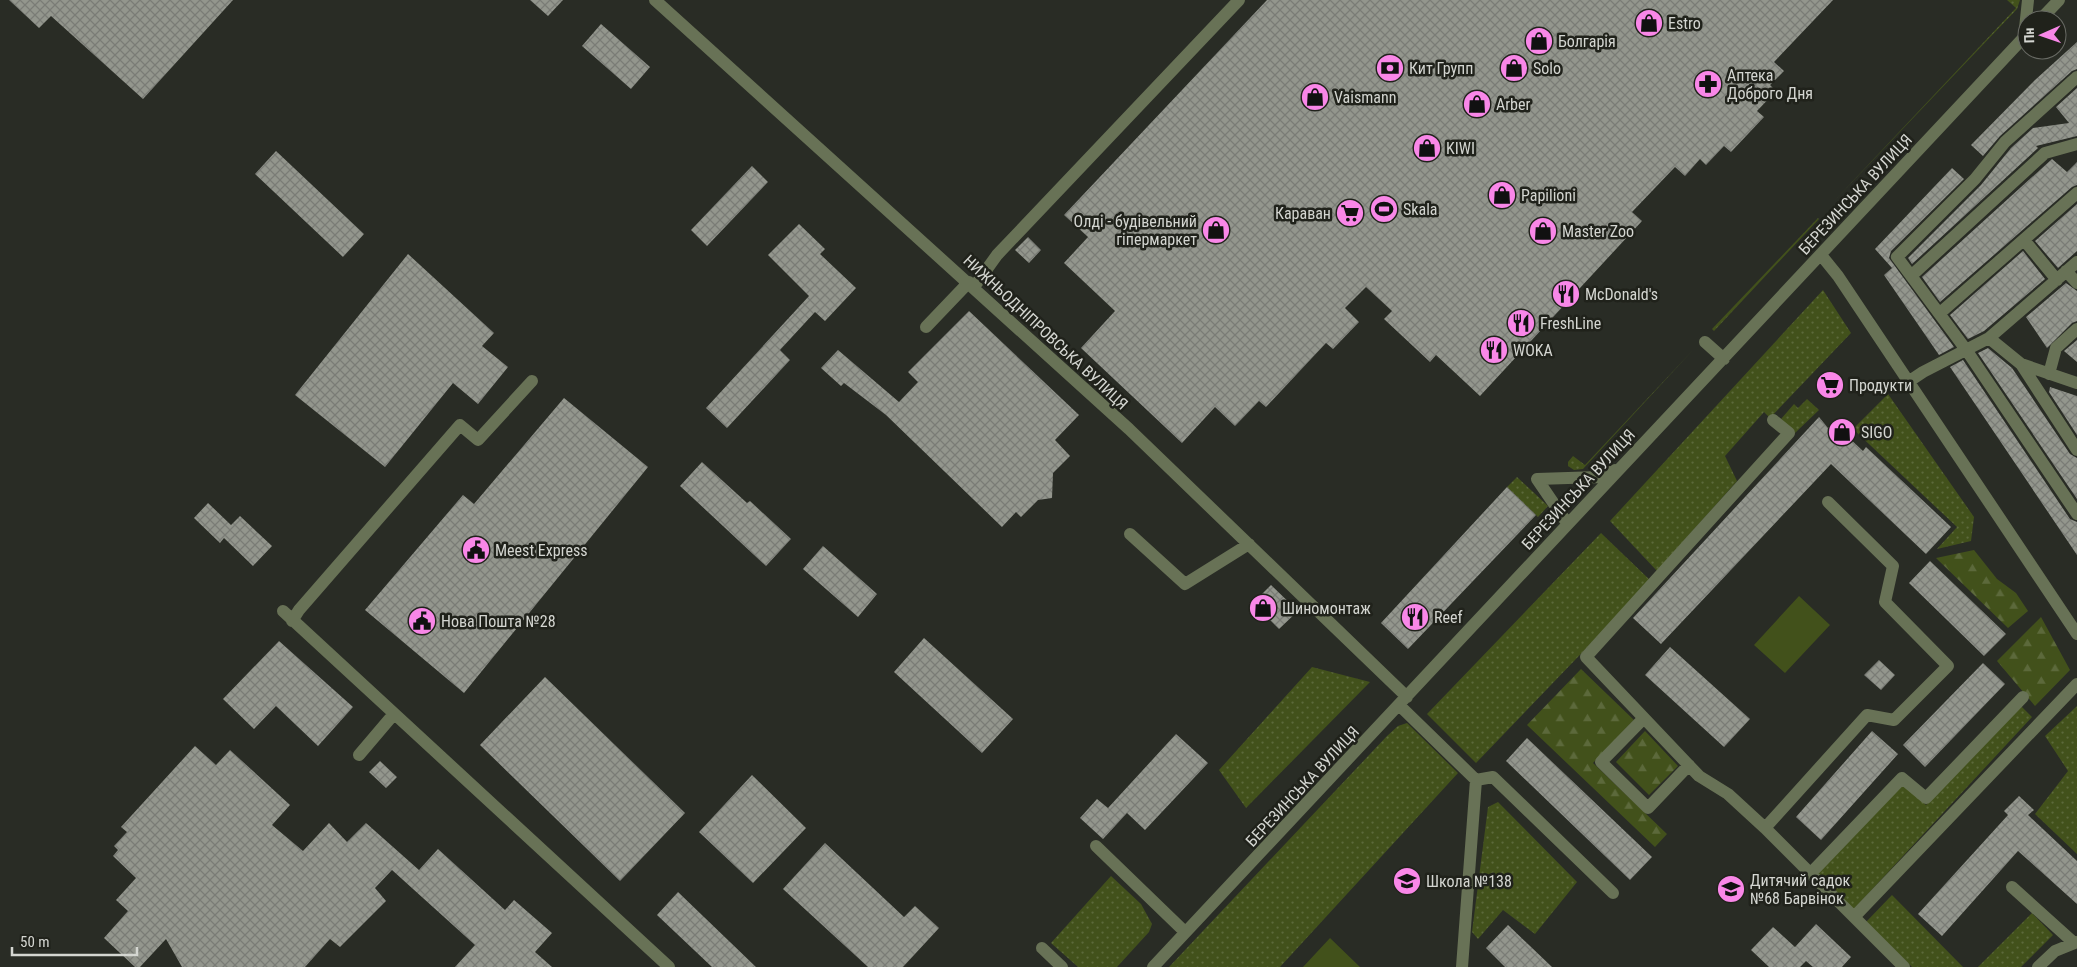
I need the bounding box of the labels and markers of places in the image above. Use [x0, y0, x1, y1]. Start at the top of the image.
shop icon: Estro [1634, 8, 1664, 38]
place label: Estro [1668, 14, 1701, 33]
shop icon: Болгарія [1524, 26, 1554, 56]
place label: Болгарія [1558, 32, 1616, 51]
bank icon: Кит Групп [1375, 53, 1405, 83]
shop icon: Solo [1499, 53, 1529, 83]
place label: Кит Групп [1409, 59, 1473, 78]
place label: Solo [1533, 59, 1561, 78]
place label: Аптека Доброго Дня [1727, 66, 1813, 103]
pharmacy icon: Аптека Доброго Дня [1693, 69, 1723, 99]
shop icon: Vaismann [1300, 82, 1330, 112]
place label: Vaismann [1334, 88, 1396, 107]
shop icon: Arber [1462, 89, 1492, 119]
place label: Arber [1496, 95, 1530, 114]
shop icon: KIWI [1412, 133, 1442, 163]
place label: KIWI [1446, 139, 1475, 158]
shop icon: Papilioni [1487, 180, 1517, 210]
place label: Papilioni [1521, 186, 1576, 205]
sports icon: Skala [1369, 194, 1399, 224]
supermarket icon: Караван [1335, 198, 1365, 228]
place label: Skala [1403, 200, 1438, 219]
place label: Караван [1275, 204, 1331, 223]
place label: Олді - будівельний гіпермаркет [1074, 212, 1197, 249]
shop icon: Олді - будівельний гіпермаркет [1201, 215, 1231, 245]
shop icon: Master Zoo [1528, 216, 1558, 246]
place label: Master Zoo [1562, 222, 1634, 241]
restaurant icon: McDonald's [1551, 279, 1581, 309]
place label: McDonald's [1585, 285, 1658, 304]
restaurant icon: FreshLine [1506, 308, 1536, 338]
place label: FreshLine [1540, 314, 1601, 333]
restaurant icon: WOKA [1479, 335, 1509, 365]
place label: WOKA [1513, 341, 1553, 360]
supermarket icon: Продукти [1815, 370, 1845, 400]
place label: Продукти [1849, 376, 1912, 395]
shop icon: SIGO [1827, 417, 1857, 447]
place label: SIGO [1861, 423, 1892, 442]
public building icon: Meest Express [461, 535, 491, 565]
place label: Meest Express [495, 541, 587, 560]
shop icon: Шиномонтаж [1248, 593, 1278, 623]
place label: Шиномонтаж [1282, 599, 1371, 618]
restaurant icon: Reef [1400, 602, 1430, 632]
public building icon: Нова Пошта №28 [407, 606, 437, 636]
place label: Reef [1434, 608, 1463, 627]
place label: Нова Пошта №28 [441, 612, 556, 631]
school or university icon: Школа №138 [1392, 866, 1422, 896]
place label: Дитячий садок №68 Барвінок [1750, 871, 1851, 908]
place label: Школа №138 [1426, 872, 1512, 891]
school or university icon: Дитячий садок №68 Барвінок [1716, 874, 1746, 904]

